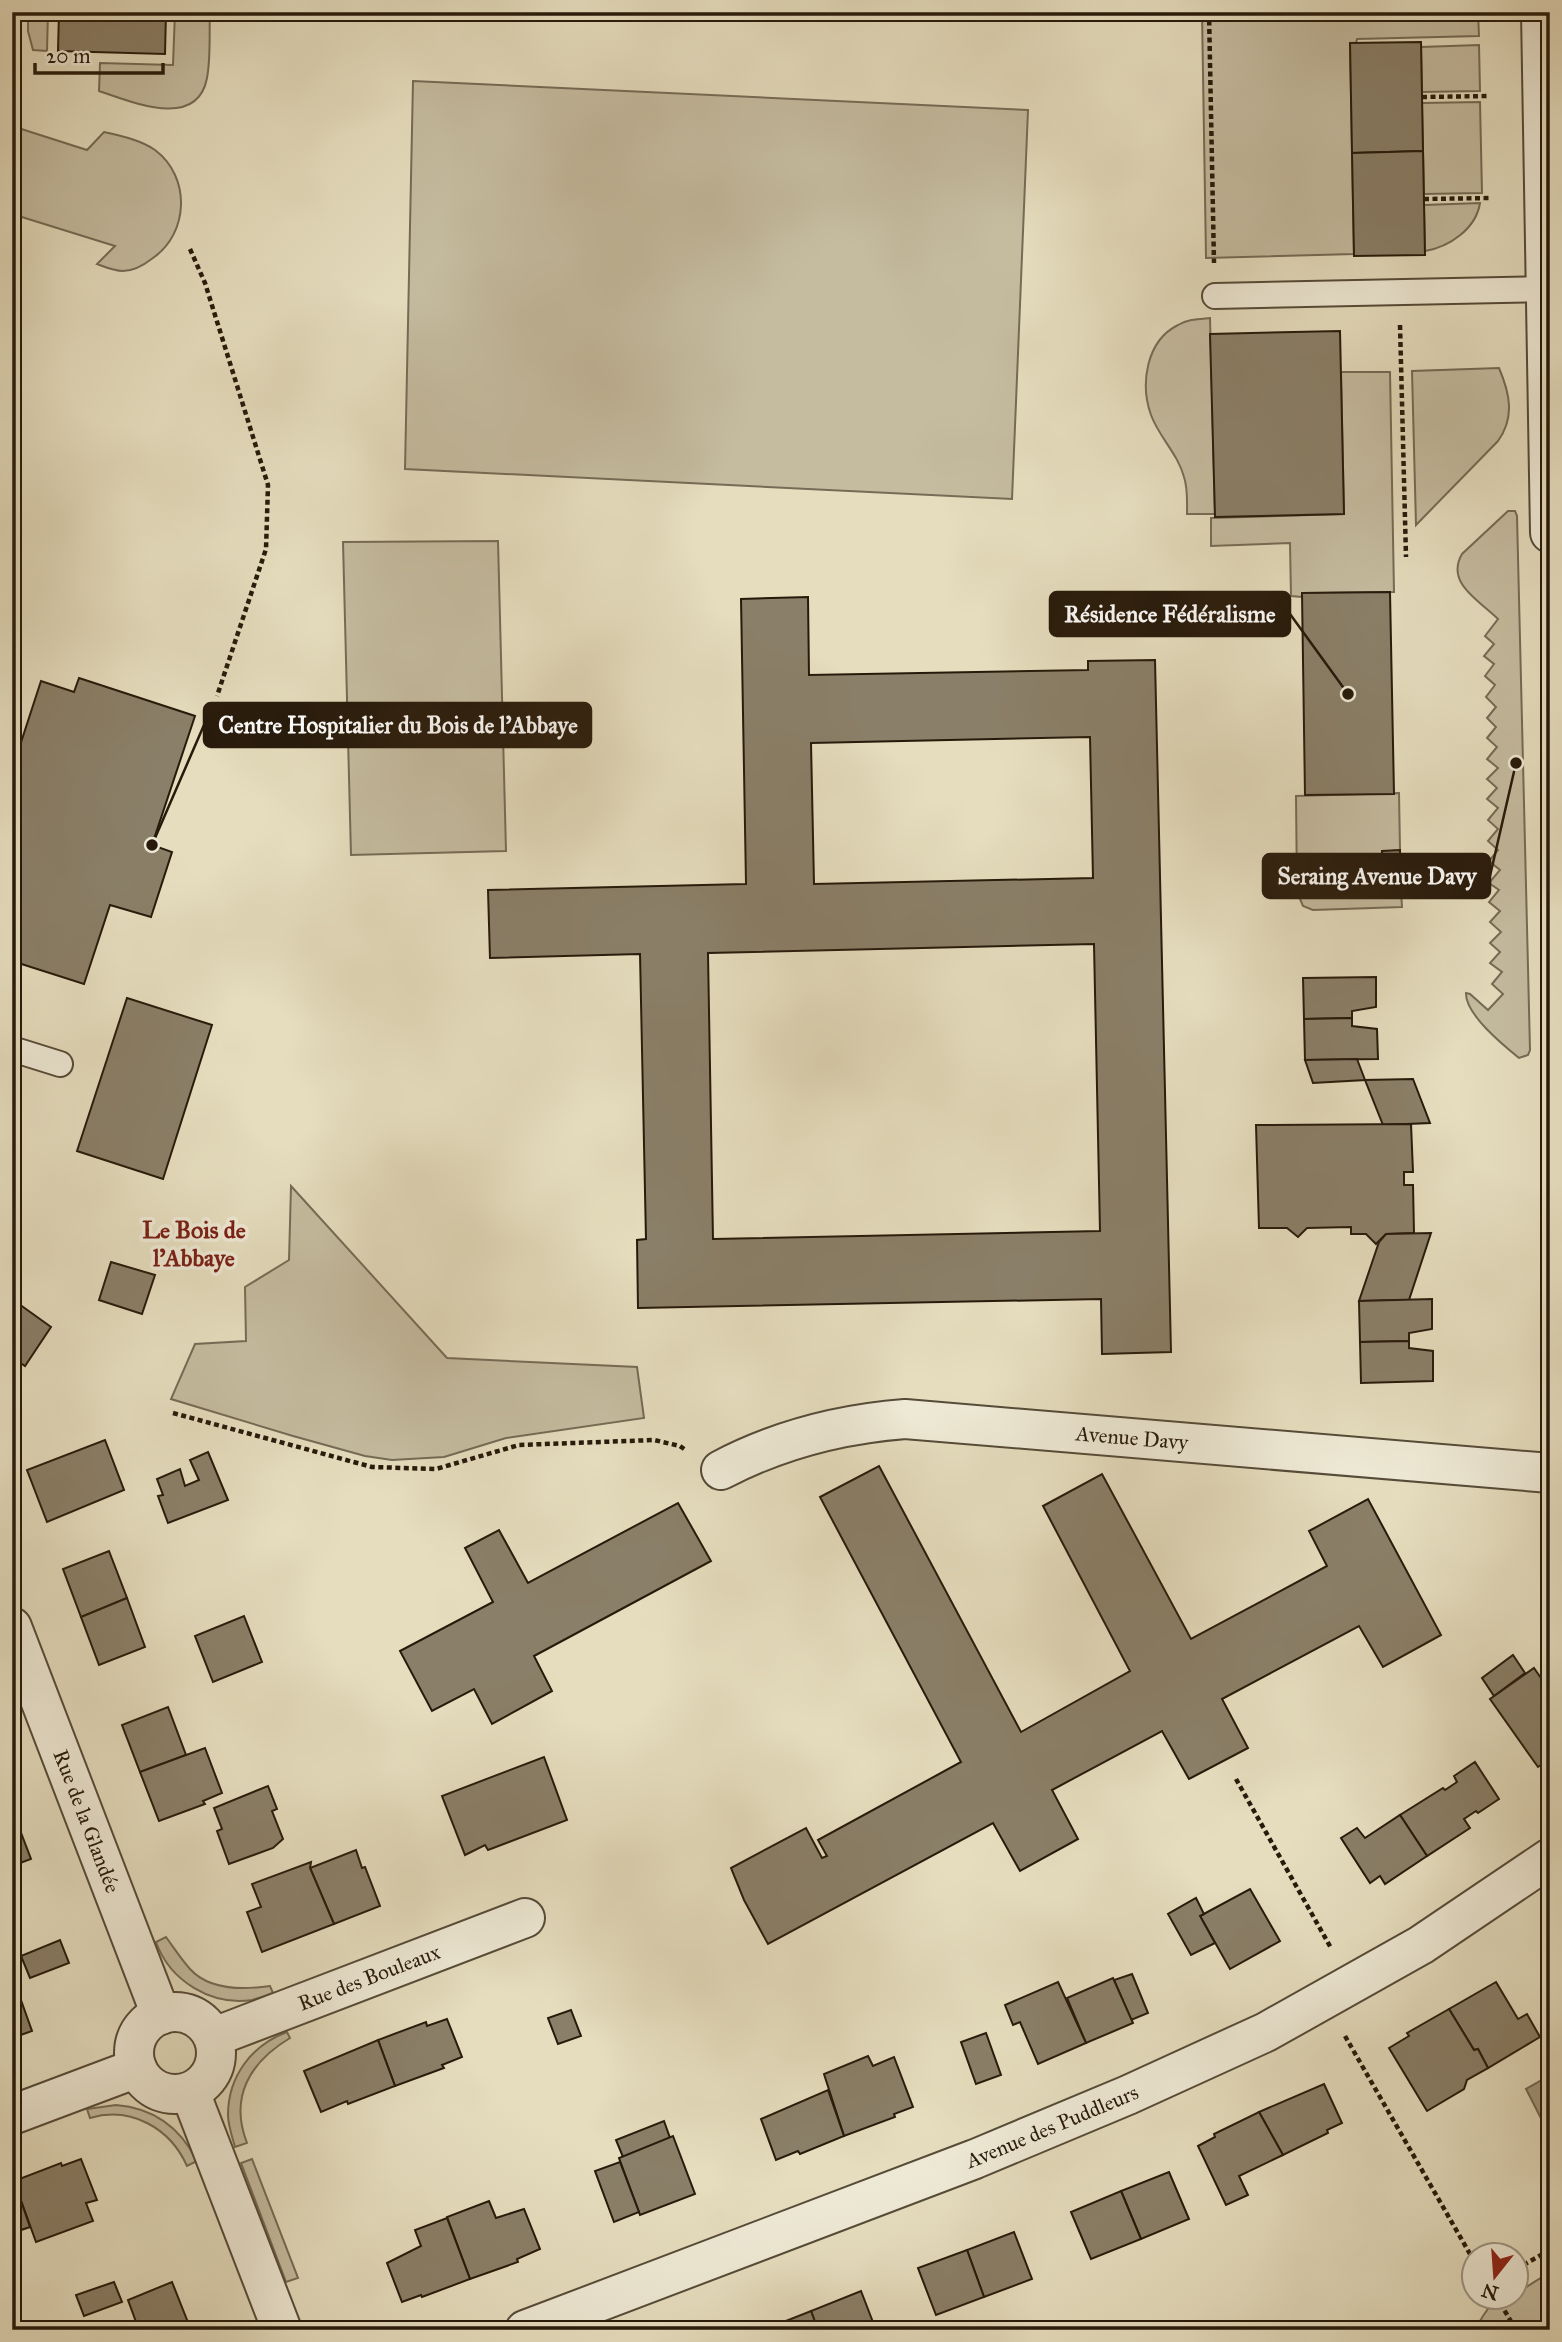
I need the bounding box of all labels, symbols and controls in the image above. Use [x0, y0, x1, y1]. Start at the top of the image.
scale bar [35, 32, 163, 76]
text: 20 m [46, 43, 91, 69]
callout: Résidence Fédéralisme [1050, 592, 1290, 636]
text: Résidence Fédéralisme [1064, 600, 1276, 628]
callout: Centre Hospitalier du Bois de l'Abbaye [204, 703, 591, 747]
text: Centre Hospitalier du Bois de l'Abbaye [218, 711, 578, 740]
callout: Seraing Avenue Davy [1263, 854, 1490, 898]
text: Seraing Avenue Davy [1277, 862, 1478, 891]
district label: Le Bois de l'Abbaye [142, 1215, 246, 1273]
street label: Avenue Davy [1074, 1420, 1190, 1456]
street label: Rue de la Glandée [47, 1746, 126, 1897]
street label: Rue des Bouleaux [294, 1938, 444, 2017]
street label: Avenue des Puddleurs [961, 2079, 1143, 2175]
north arrow [1460, 2240, 1530, 2310]
text: N [1479, 2278, 1501, 2305]

